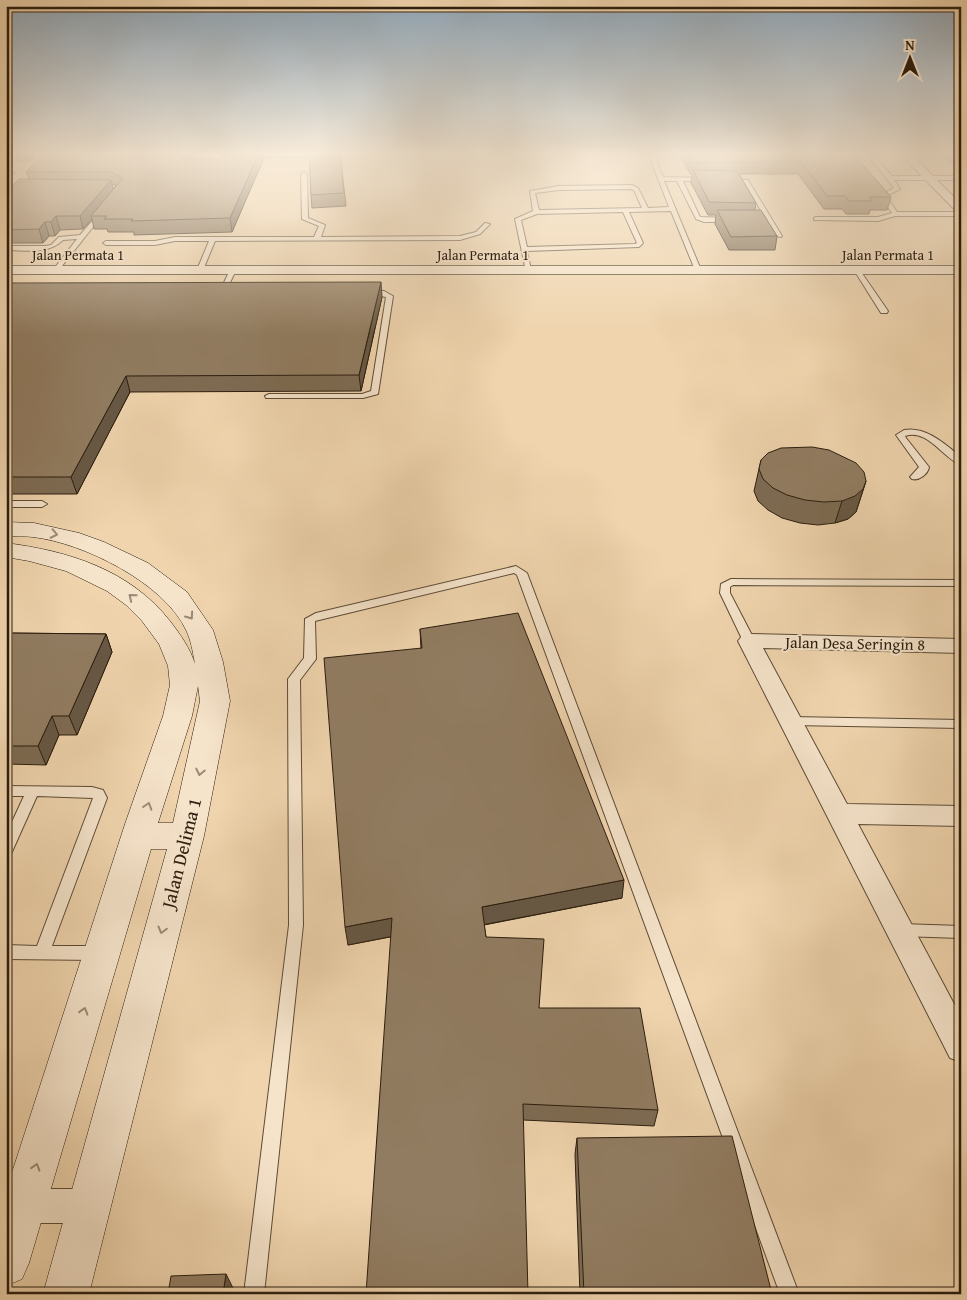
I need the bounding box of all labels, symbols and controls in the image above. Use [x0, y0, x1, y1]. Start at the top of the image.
north arrow [884, 32, 934, 82]
text: N [905, 35, 915, 55]
street label: Jalan Permata 1 [30, 245, 124, 265]
street label: Jalan Permata 1 [435, 245, 529, 265]
street label: Jalan Permata 1 [840, 245, 934, 265]
one-way arrow [50, 529, 59, 539]
one-way arrow [128, 594, 137, 603]
one-way arrow [184, 611, 194, 620]
street label: Jalan Desa Seringin 8 [783, 630, 925, 656]
one-way arrow [195, 768, 206, 777]
street label: Jalan Delima 1 [153, 795, 208, 913]
one-way arrow [142, 802, 152, 811]
one-way arrow [157, 926, 167, 934]
one-way arrow [78, 1008, 88, 1016]
one-way arrow [31, 1163, 41, 1171]

